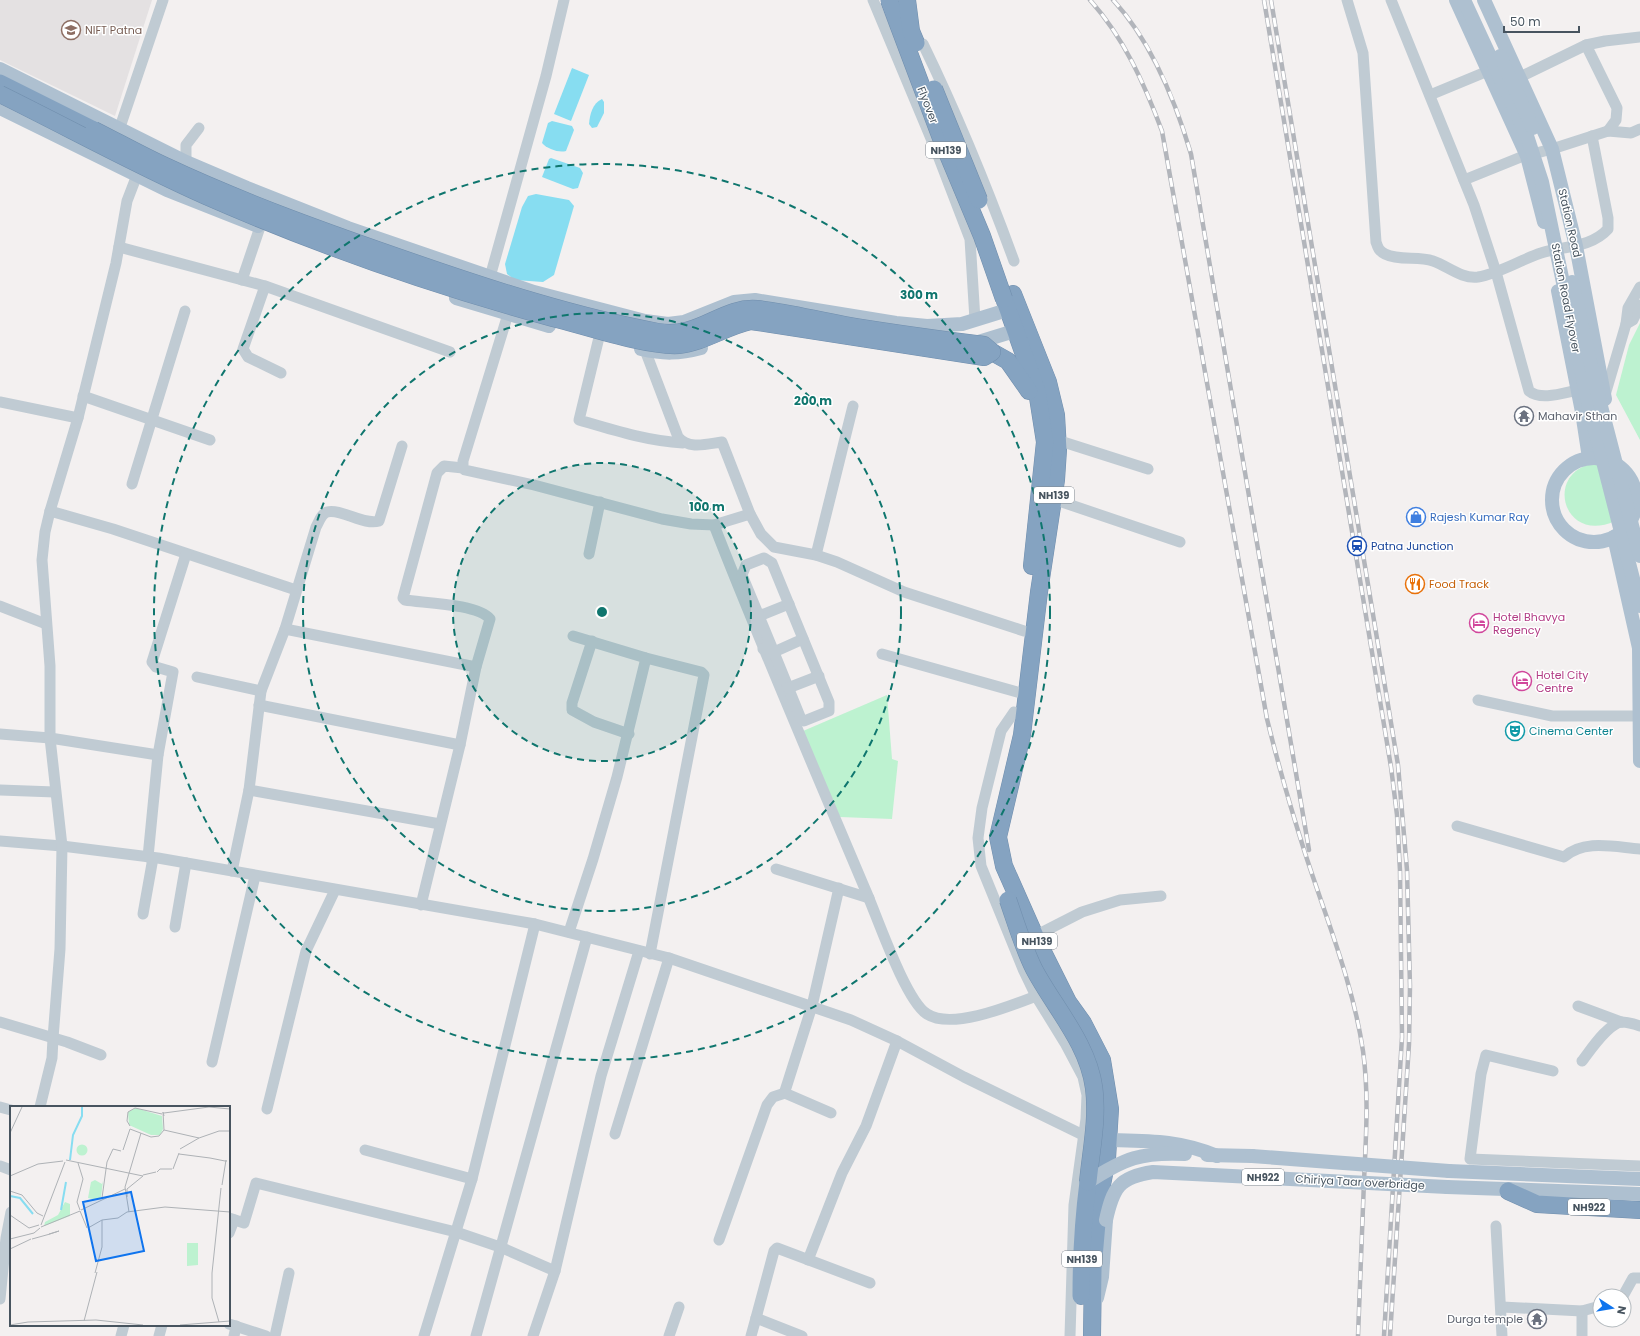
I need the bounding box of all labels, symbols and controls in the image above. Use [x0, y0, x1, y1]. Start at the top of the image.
scale bar [1504, 8, 1579, 34]
text: 50 m [1510, 13, 1541, 30]
school or university icon: NIFT Patna [60, 19, 82, 41]
place label: NIFT Patna [85, 22, 142, 38]
street label: Flyover [914, 84, 942, 126]
road number: NH139 [926, 142, 966, 158]
street label: Station Road [1554, 187, 1586, 259]
street label: Station Road Flyover [1547, 242, 1585, 354]
text: 300 m [900, 286, 938, 303]
text: 200 m [794, 392, 832, 409]
temple icon: Mahavir Sthan [1513, 405, 1535, 427]
place label: Mahavir Sthan [1538, 408, 1617, 424]
road number: NH139 [1034, 487, 1074, 503]
text: 100 m [689, 498, 725, 515]
shop icon: Rajesh Kumar Ray [1405, 506, 1427, 528]
place label: Rajesh Kumar Ray [1430, 509, 1530, 525]
station icon: Patna Junction [1346, 535, 1368, 557]
place label: Patna Junction [1371, 538, 1454, 554]
restaurant icon: Food Track [1404, 573, 1426, 595]
place label: Food Track [1429, 576, 1489, 592]
centre of rings [595, 605, 609, 619]
place label: Hotel Bhavya Regency [1493, 609, 1565, 638]
hotel icon: Hotel Bhavya Regency [1468, 612, 1490, 634]
place label: Hotel City Centre [1536, 667, 1589, 696]
hotel icon: Hotel City Centre [1511, 670, 1533, 692]
theatre icon: Cinema Center [1504, 720, 1526, 742]
place label: Cinema Center [1529, 723, 1613, 739]
road number: NH139 [1017, 933, 1057, 949]
inset map [10, 1106, 230, 1326]
road number: NH922 [1242, 1169, 1284, 1185]
street label: Chiriya Taar overbridge [1295, 1171, 1425, 1193]
road number: NH922 [1568, 1199, 1610, 1215]
road number: NH139 [1062, 1251, 1102, 1267]
north arrow [1592, 1288, 1632, 1328]
text: N [1613, 1304, 1630, 1316]
temple icon: Durga temple [1526, 1308, 1548, 1330]
place label: Durga temple [1447, 1311, 1523, 1327]

